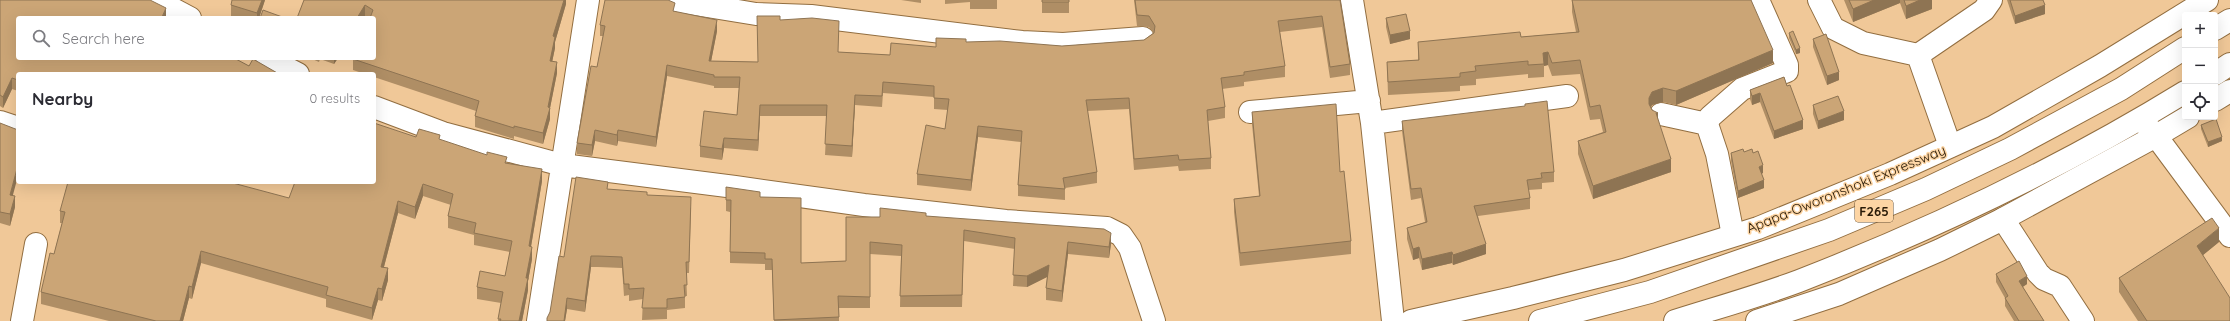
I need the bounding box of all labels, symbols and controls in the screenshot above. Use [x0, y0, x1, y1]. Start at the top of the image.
map controls [2182, 12, 2218, 120]
button: + [2182, 12, 2218, 48]
search box [16, 16, 376, 60]
icon: search [30, 27, 52, 49]
text: Search here [62, 29, 145, 48]
button: − [2182, 48, 2218, 84]
button: locate [2182, 84, 2218, 120]
text: Nearby [32, 88, 93, 109]
text: 0 results [309, 90, 360, 106]
street label: Apapa-Oworonshoki Expressway [1744, 141, 1948, 237]
road number: F265 [1855, 200, 1893, 222]

